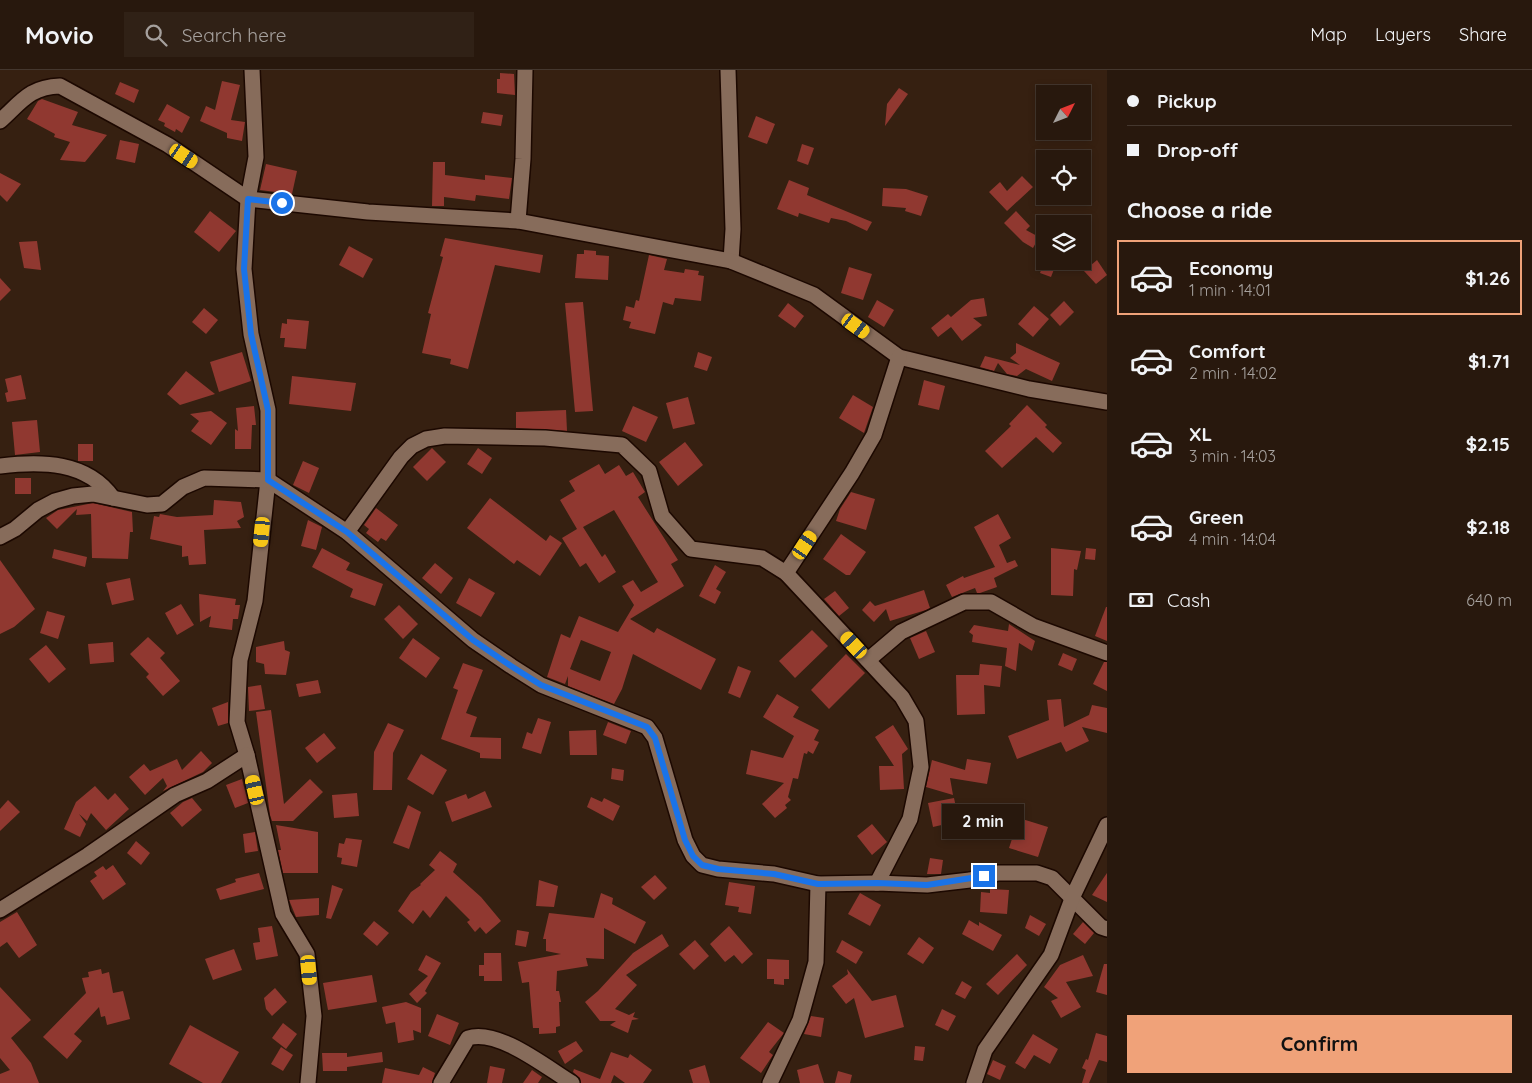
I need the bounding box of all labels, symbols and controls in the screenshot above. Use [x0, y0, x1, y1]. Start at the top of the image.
search box [124, 12, 474, 57]
text: Movio [25, 20, 94, 50]
icon: search [142, 21, 170, 49]
text: Search here [182, 23, 287, 47]
text: Map [1310, 23, 1347, 46]
text: Layers [1375, 23, 1431, 46]
text: Share [1459, 23, 1507, 46]
north arrow [1036, 85, 1091, 140]
map controls [1036, 85, 1091, 270]
text: Pickup [1157, 89, 1217, 113]
text: Drop-off [1157, 138, 1238, 162]
car [167, 141, 200, 171]
button: locate [1036, 150, 1091, 205]
route start [271, 192, 293, 214]
text: Choose a ride [1127, 196, 1272, 224]
button: layers [1036, 215, 1091, 270]
icon: car [1129, 255, 1174, 300]
text: Economy [1189, 256, 1273, 280]
text: $1.26 [1465, 266, 1510, 290]
text: 1 min · 14:01 [1189, 280, 1271, 300]
car [839, 311, 872, 341]
icon: car [1129, 338, 1174, 383]
text: Comfort [1189, 339, 1266, 363]
text: $1.71 [1468, 349, 1510, 373]
text: 2 min · 14:02 [1189, 363, 1277, 383]
icon: car [1129, 421, 1174, 466]
text: XL [1189, 422, 1212, 446]
text: $2.15 [1466, 432, 1510, 456]
text: 3 min · 14:03 [1189, 446, 1276, 466]
icon: car [1129, 504, 1174, 549]
text: Green [1189, 505, 1244, 529]
text: $2.18 [1466, 515, 1510, 539]
car [252, 516, 271, 548]
car [790, 528, 819, 562]
text: 4 min · 14:04 [1189, 529, 1276, 549]
icon: cash [1127, 586, 1155, 614]
text: Cash [1167, 588, 1211, 612]
text: 640 m [1466, 590, 1512, 610]
car [838, 629, 869, 661]
car [244, 774, 265, 806]
callout: 2 min [943, 804, 1025, 838]
text: 2 min [962, 811, 1004, 831]
route end [973, 865, 995, 887]
car [300, 954, 317, 986]
button: Confirm [1127, 1015, 1512, 1073]

